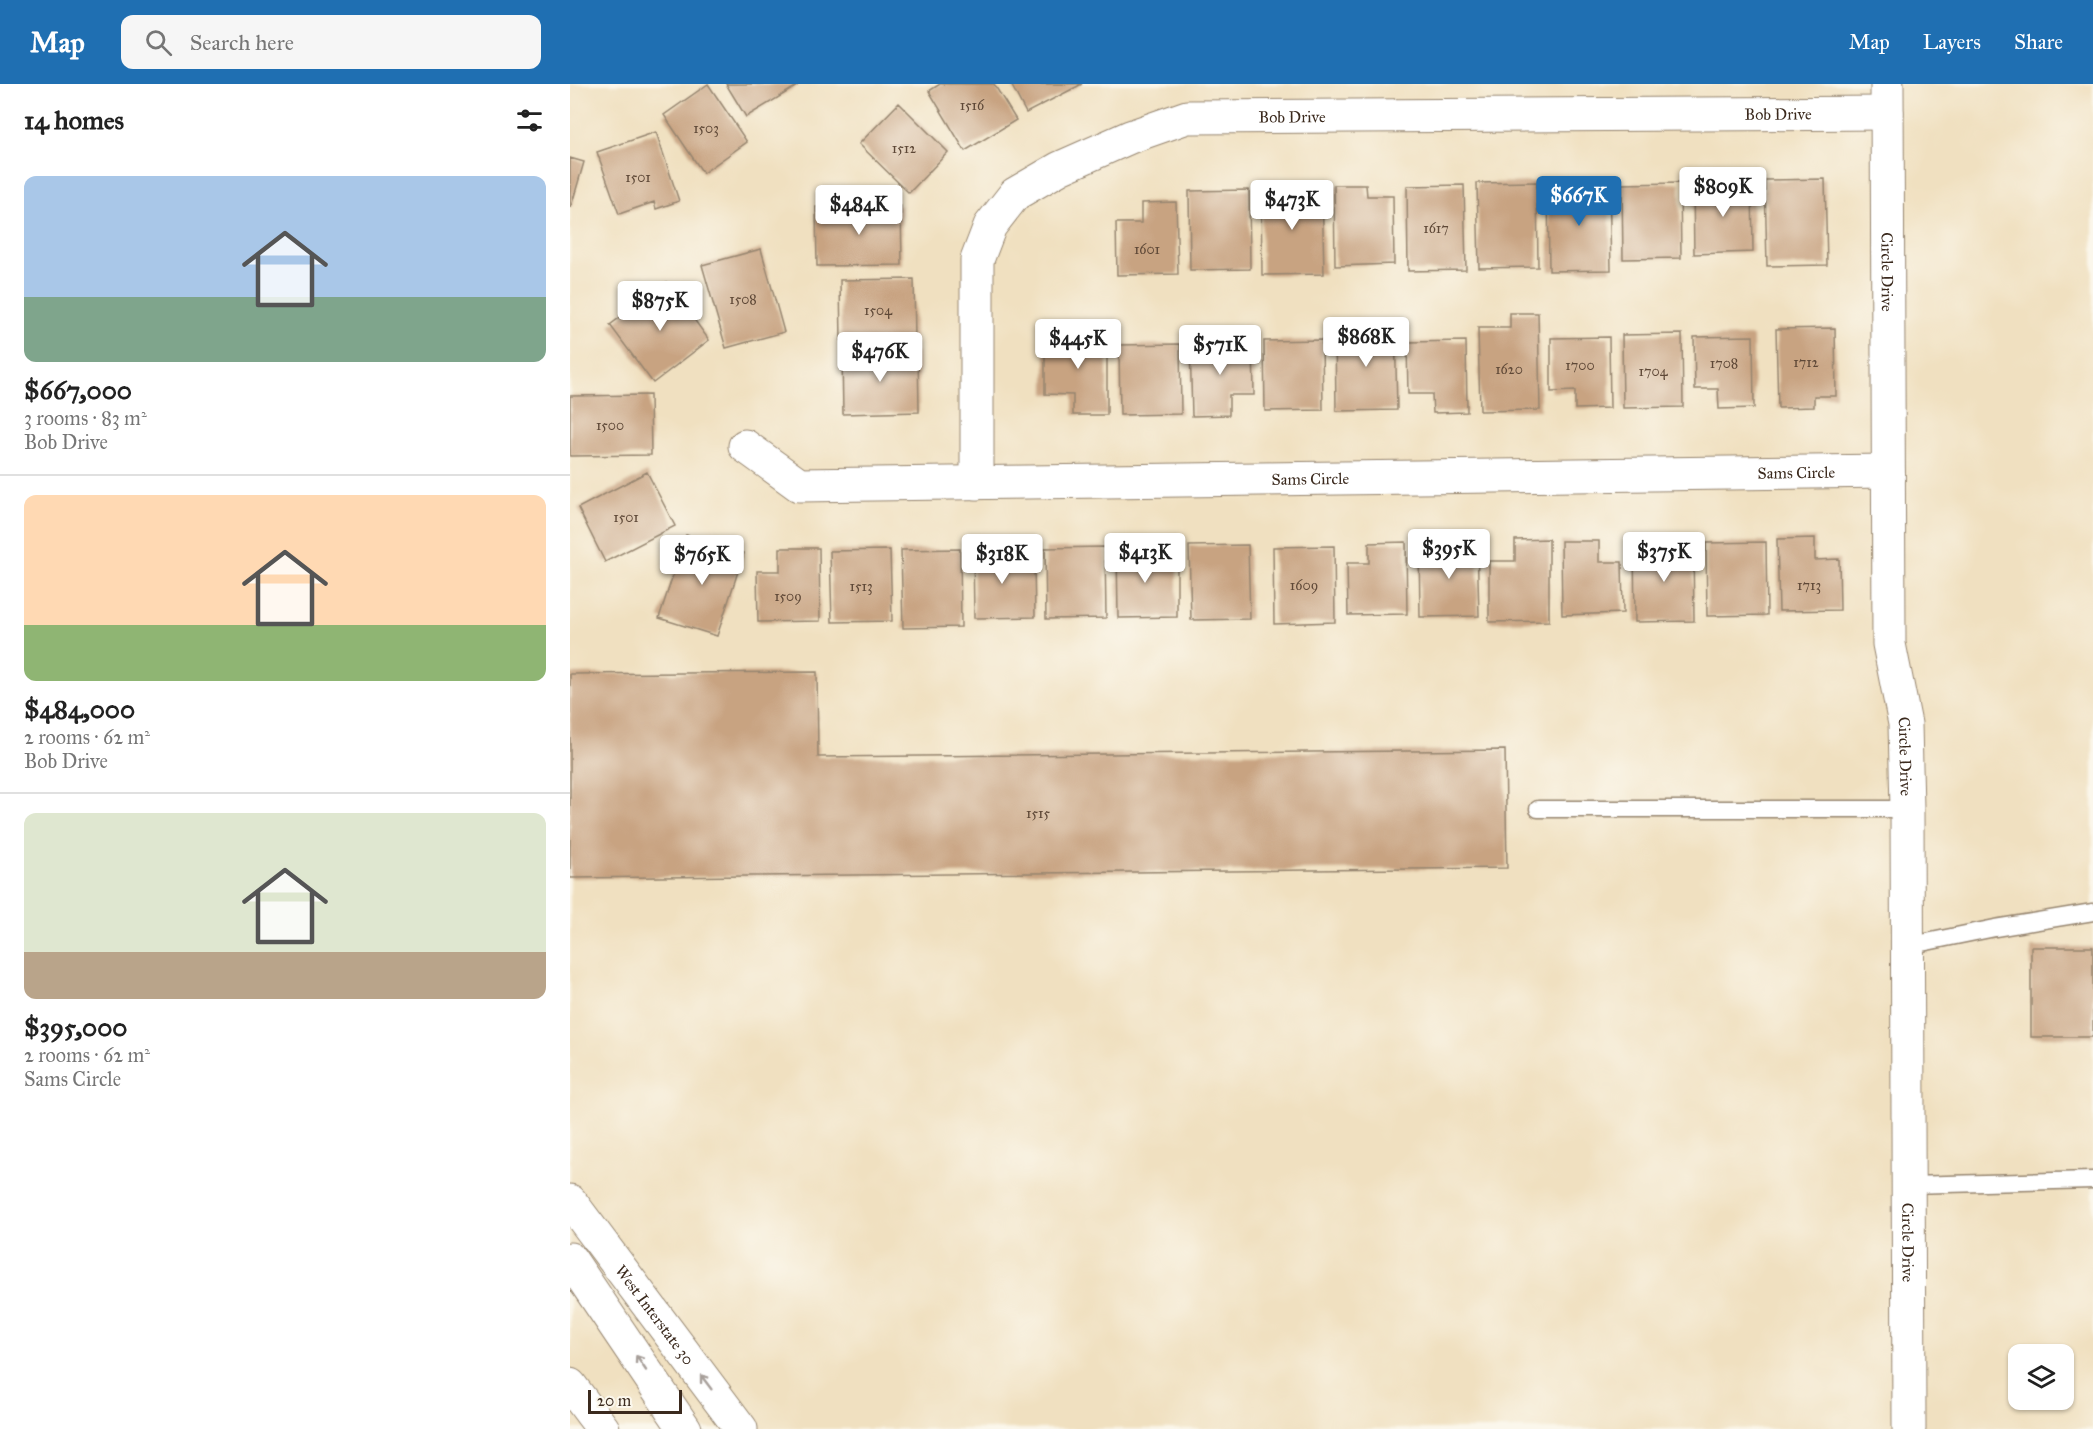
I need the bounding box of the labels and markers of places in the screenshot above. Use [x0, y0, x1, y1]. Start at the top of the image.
pin: $809K [1681, 167, 1765, 218]
pin: $667K [1537, 176, 1621, 227]
pin: $473K [1250, 180, 1334, 231]
pin: $484K [817, 185, 901, 236]
pin: $875K [618, 281, 702, 332]
pin: $868K [1324, 317, 1408, 368]
pin: $445K [1036, 319, 1120, 370]
pin: $571K [1178, 325, 1262, 376]
pin: $476K [838, 332, 922, 383]
pin: $395K [1407, 529, 1491, 580]
pin: $375K [1622, 532, 1706, 583]
pin: $413K [1103, 533, 1187, 584]
pin: $318K [960, 534, 1044, 585]
pin: $765K [660, 535, 744, 586]

